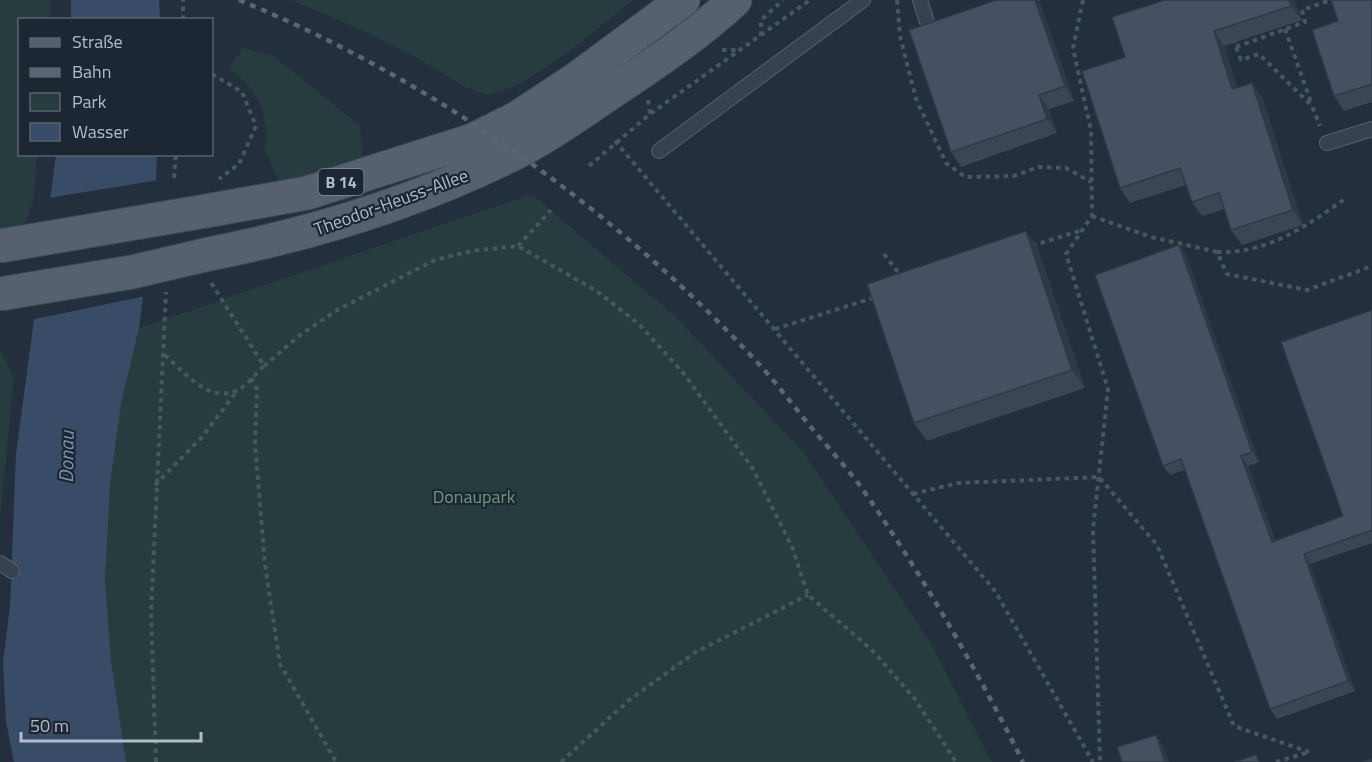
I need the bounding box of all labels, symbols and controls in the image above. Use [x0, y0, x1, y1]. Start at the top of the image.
legend [18, 18, 213, 156]
text: Straße [72, 28, 123, 55]
text: Bahn [72, 58, 111, 85]
text: Park [72, 88, 107, 115]
text: Wasser [72, 118, 129, 145]
street label: Theodor-Heuss-Allee [310, 162, 472, 242]
road number: B 14 [318, 169, 364, 195]
water label: Donau [50, 430, 82, 483]
park label: Donaupark [433, 483, 516, 510]
scale bar [21, 705, 201, 743]
text: 50 m [30, 712, 69, 739]

